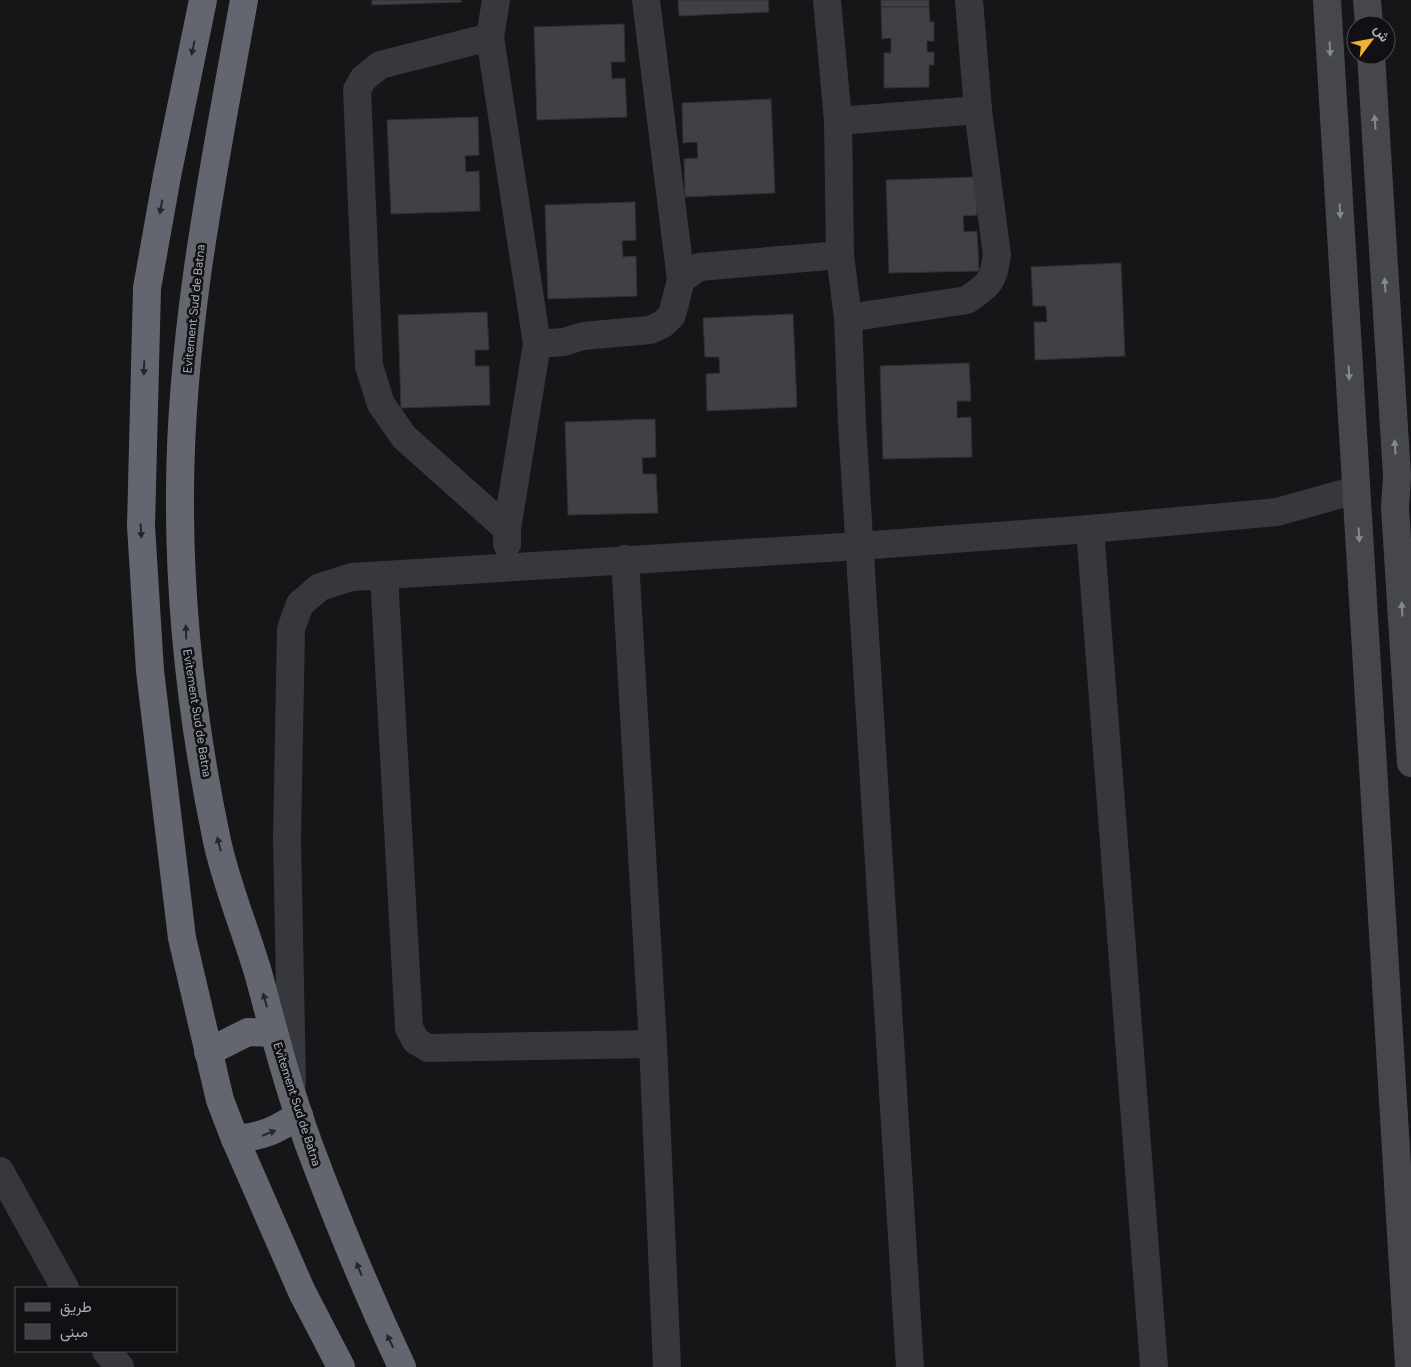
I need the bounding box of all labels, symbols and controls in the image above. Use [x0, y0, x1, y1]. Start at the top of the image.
north arrow [1346, 15, 1396, 65]
text: ش [1370, 22, 1393, 45]
one-way arrow [189, 40, 197, 55]
one-way arrow [1327, 41, 1335, 57]
one-way arrow [1370, 114, 1378, 130]
one-way arrow [157, 199, 165, 215]
one-way arrow [1336, 203, 1344, 219]
street label: Evitement Sud de Batna [180, 244, 208, 374]
one-way arrow [1381, 276, 1389, 292]
one-way arrow [140, 361, 148, 377]
one-way arrow [1346, 365, 1354, 381]
one-way arrow [1391, 439, 1399, 455]
one-way arrow [138, 523, 146, 539]
one-way arrow [1356, 528, 1364, 544]
one-way arrow [1397, 601, 1405, 617]
one-way arrow [182, 624, 190, 640]
street label: Evitement Sud de Batna [180, 648, 214, 778]
one-way arrow [214, 837, 222, 852]
one-way arrow [261, 993, 269, 1008]
street label: Evitement Sud de Batna [270, 1040, 324, 1168]
one-way arrow [262, 1129, 277, 1137]
one-way arrow [355, 1261, 363, 1276]
legend [15, 1287, 178, 1352]
text: طريق [60, 1298, 92, 1317]
text: مبنى [60, 1323, 88, 1342]
one-way arrow [385, 1333, 394, 1348]

